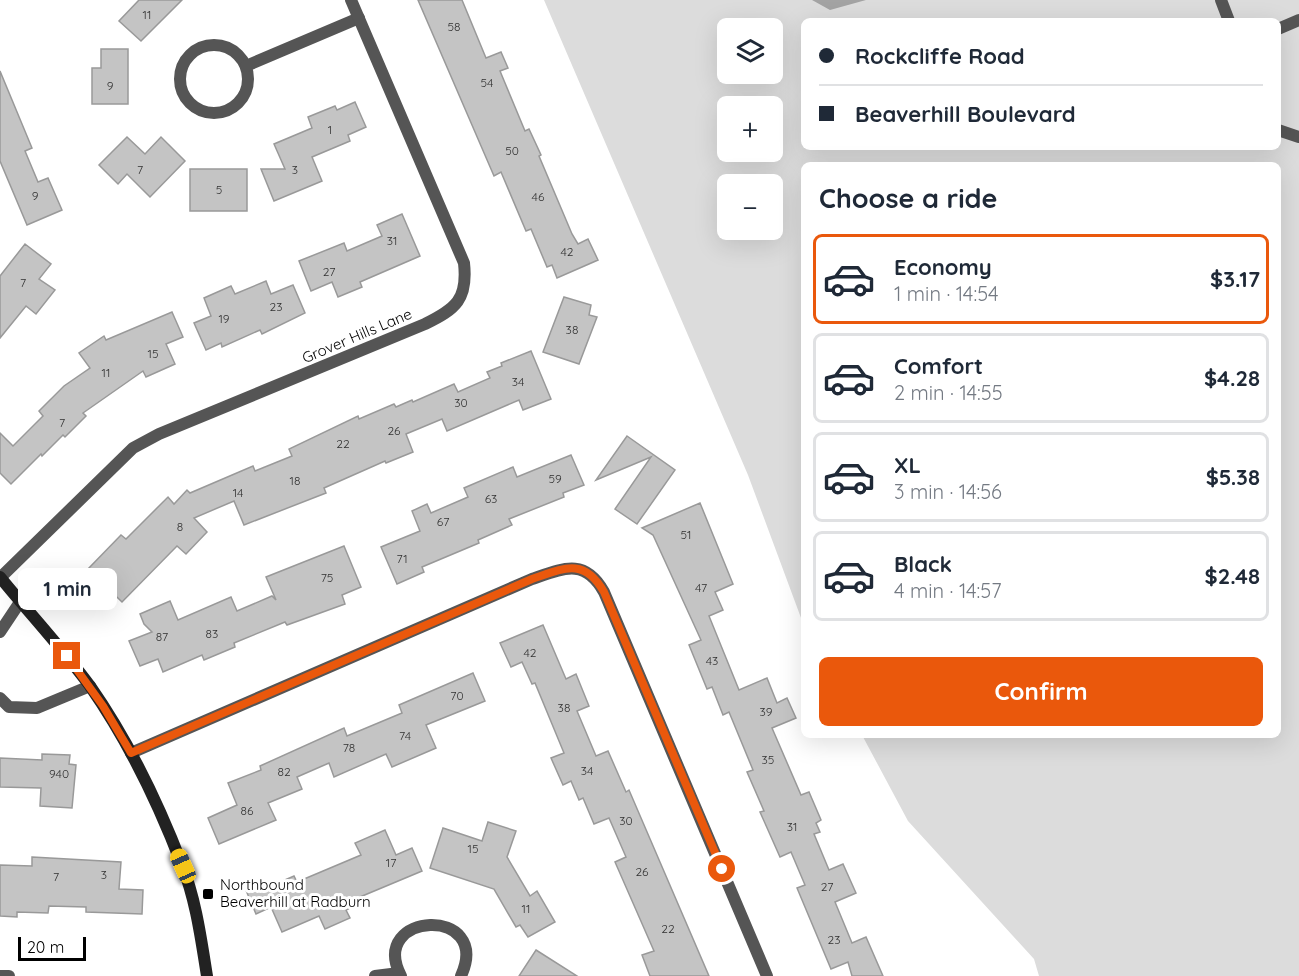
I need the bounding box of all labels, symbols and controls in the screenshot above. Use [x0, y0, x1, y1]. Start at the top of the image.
house number: 11 [143, 7, 151, 22]
map controls [717, 18, 783, 240]
button: layers [717, 18, 783, 84]
house number: 58 [447, 19, 461, 34]
text: Rockcliffe Road [855, 42, 1025, 70]
house number: 54 [481, 75, 493, 90]
house number: 9 [107, 78, 114, 93]
button: + [717, 96, 783, 162]
text: Beaverhill Boulevard [855, 100, 1076, 128]
house number: 1 [328, 122, 332, 137]
house number: 50 [505, 143, 519, 158]
house number: 7 [137, 162, 143, 177]
house number: 3 [292, 162, 298, 177]
button: − [717, 174, 783, 240]
text: Choose a ride [819, 181, 997, 215]
house number: 5 [216, 182, 222, 197]
house number: 9 [32, 188, 39, 203]
house number: 46 [532, 189, 545, 204]
house number: 31 [387, 233, 397, 248]
house number: 42 [561, 244, 574, 259]
icon: car [822, 252, 876, 306]
text: Economy [894, 253, 992, 281]
house number: 27 [323, 264, 335, 279]
text: $3.17 [1210, 265, 1260, 293]
house number: 7 [20, 275, 26, 290]
text: 1 min · 14:54 [894, 281, 999, 306]
house number: 23 [270, 299, 282, 314]
street label: Grover Hills Lane [299, 304, 415, 367]
house number: 19 [218, 311, 230, 326]
house number: 38 [566, 322, 578, 337]
house number: 15 [148, 346, 158, 361]
icon: car [822, 351, 876, 405]
text: Comfort [894, 352, 983, 380]
text: $4.28 [1204, 364, 1260, 392]
house number: 11 [102, 365, 110, 380]
house number: 34 [512, 374, 524, 389]
text: 2 min · 14:55 [894, 380, 1003, 405]
house number: 30 [454, 395, 468, 410]
house number: 7 [59, 415, 65, 430]
house number: 26 [387, 423, 401, 438]
house number: 22 [336, 436, 350, 451]
icon: car [822, 450, 876, 504]
text: XL [894, 451, 921, 479]
text: $5.38 [1206, 463, 1260, 491]
house number: 59 [548, 471, 562, 486]
house number: 18 [290, 473, 300, 488]
text: 3 min · 14:56 [894, 479, 1002, 504]
house number: 14 [233, 485, 243, 500]
house number: 63 [485, 491, 497, 506]
house number: 67 [437, 514, 449, 529]
house number: 8 [177, 519, 183, 534]
house number: 51 [681, 527, 691, 542]
icon: car [822, 549, 876, 603]
text: Black [894, 550, 952, 578]
house number: 71 [396, 551, 408, 566]
text: $2.48 [1205, 562, 1260, 590]
callout: 1 min [17, 569, 116, 611]
house number: 75 [321, 570, 333, 585]
text: 1 min [43, 576, 92, 601]
text: 4 min · 14:57 [894, 578, 1001, 603]
house number: 47 [695, 580, 707, 595]
house number: 83 [206, 626, 218, 641]
house number: 87 [156, 629, 168, 644]
route end [53, 642, 80, 669]
house number: 42 [524, 645, 537, 660]
house number: 43 [706, 653, 718, 668]
button: Confirm [819, 657, 1263, 726]
house number: 70 [450, 688, 464, 703]
house number: 38 [558, 700, 570, 715]
house number: 39 [760, 704, 773, 719]
house number: 74 [399, 728, 411, 743]
house number: 78 [343, 740, 355, 755]
house number: 35 [762, 752, 774, 767]
house number: 34 [581, 763, 593, 778]
house number: 82 [277, 764, 291, 779]
house number: 940 [49, 766, 69, 781]
house number: 86 [241, 803, 254, 818]
house number: 30 [619, 813, 633, 828]
house number: 31 [787, 819, 797, 834]
house number: 15 [468, 841, 478, 856]
car [167, 846, 199, 886]
house number: 17 [386, 855, 396, 870]
route start [708, 855, 735, 882]
house number: 26 [635, 864, 649, 879]
house number: 3 [101, 867, 107, 882]
house number: 7 [53, 869, 59, 884]
place label: Northbound Beaverhill at Radburn [220, 875, 371, 911]
house number: 27 [821, 879, 833, 894]
marker: Northbound Beaverhill at Radburn [201, 887, 215, 901]
house number: 11 [522, 901, 530, 916]
house number: 22 [661, 921, 675, 936]
house number: 23 [828, 932, 840, 947]
scale bar [18, 934, 86, 962]
text: 20 m [27, 937, 64, 957]

